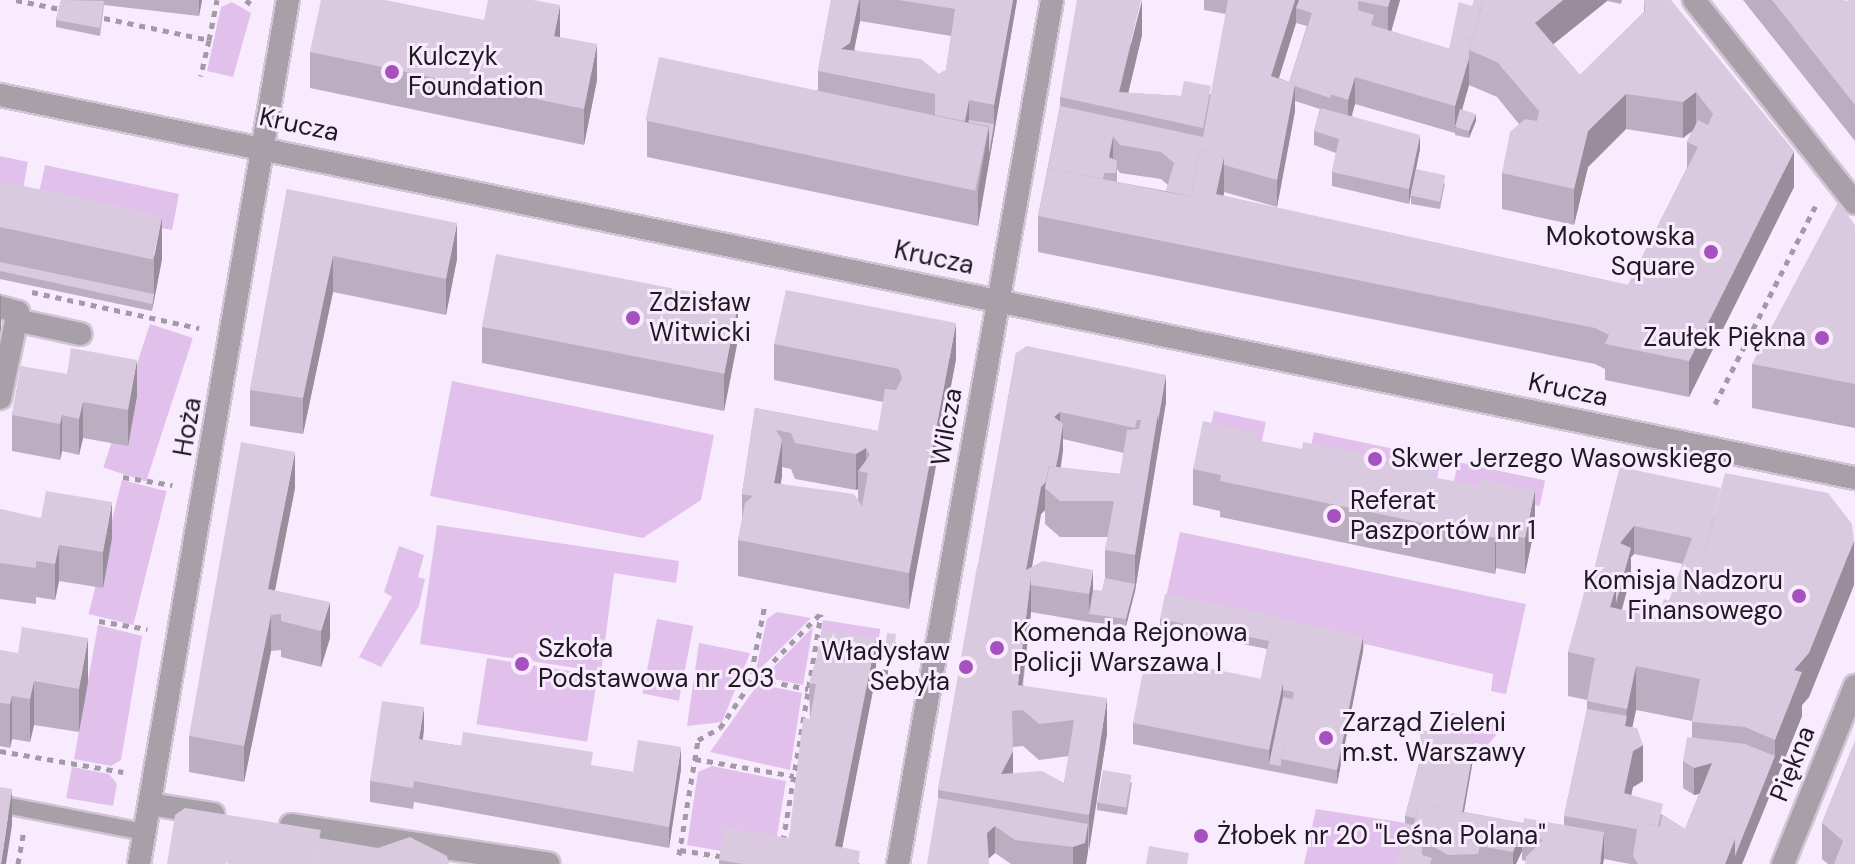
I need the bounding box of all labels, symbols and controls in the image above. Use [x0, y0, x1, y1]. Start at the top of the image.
place label: Kulczyk Foundation [408, 41, 543, 102]
marker: Kulczyk Foundation [383, 63, 401, 81]
street label: Krucza [256, 101, 342, 149]
place label: Mokotowska Square [1546, 221, 1695, 282]
street label: Krucza [891, 234, 977, 282]
marker: Mokotowska Square [1702, 243, 1720, 261]
place label: Zdzisław Witwicki [649, 287, 751, 348]
marker: Zdzisław Witwicki [624, 309, 642, 327]
place label: Zaułek Piękna [1643, 322, 1806, 354]
marker: Zaułek Piękna [1813, 329, 1831, 347]
street label: Krucza [1525, 366, 1611, 414]
street label: Wilcza [925, 386, 969, 468]
street label: Hoża [167, 395, 209, 459]
place label: Skwer Jerzego Wasowskiego [1391, 443, 1733, 475]
marker: Skwer Jerzego Wasowskiego [1366, 450, 1384, 468]
place label: Referat Paszportów nr 1 [1350, 485, 1536, 546]
marker: Referat Paszportów nr 1 [1325, 507, 1343, 525]
place label: Komisja Nadzoru Finansowego [1583, 565, 1783, 626]
marker: Komisja Nadzoru Finansowego [1790, 587, 1808, 605]
place label: Komenda Rejonowa Policji Warszawa I [1013, 617, 1247, 678]
place label: Szkoła Podstawowa nr 203 [538, 633, 775, 694]
place label: Władysław Sebyła [821, 636, 950, 698]
marker: Komenda Rejonowa Policji Warszawa I [988, 639, 1006, 657]
marker: Szkoła Podstawowa nr 203 [513, 655, 531, 673]
marker: Władysław Sebyła [957, 658, 975, 676]
place label: Zarząd Zieleni m.st. Warszawy [1342, 707, 1526, 768]
street label: Piękna [1764, 722, 1822, 806]
marker: Zarząd Zieleni m.st. Warszawy [1317, 729, 1335, 747]
place label: Żłobek nr 20 "Leśna Polana" [1217, 820, 1546, 852]
marker: Żłobek nr 20 "Leśna Polana" [1192, 827, 1210, 845]

